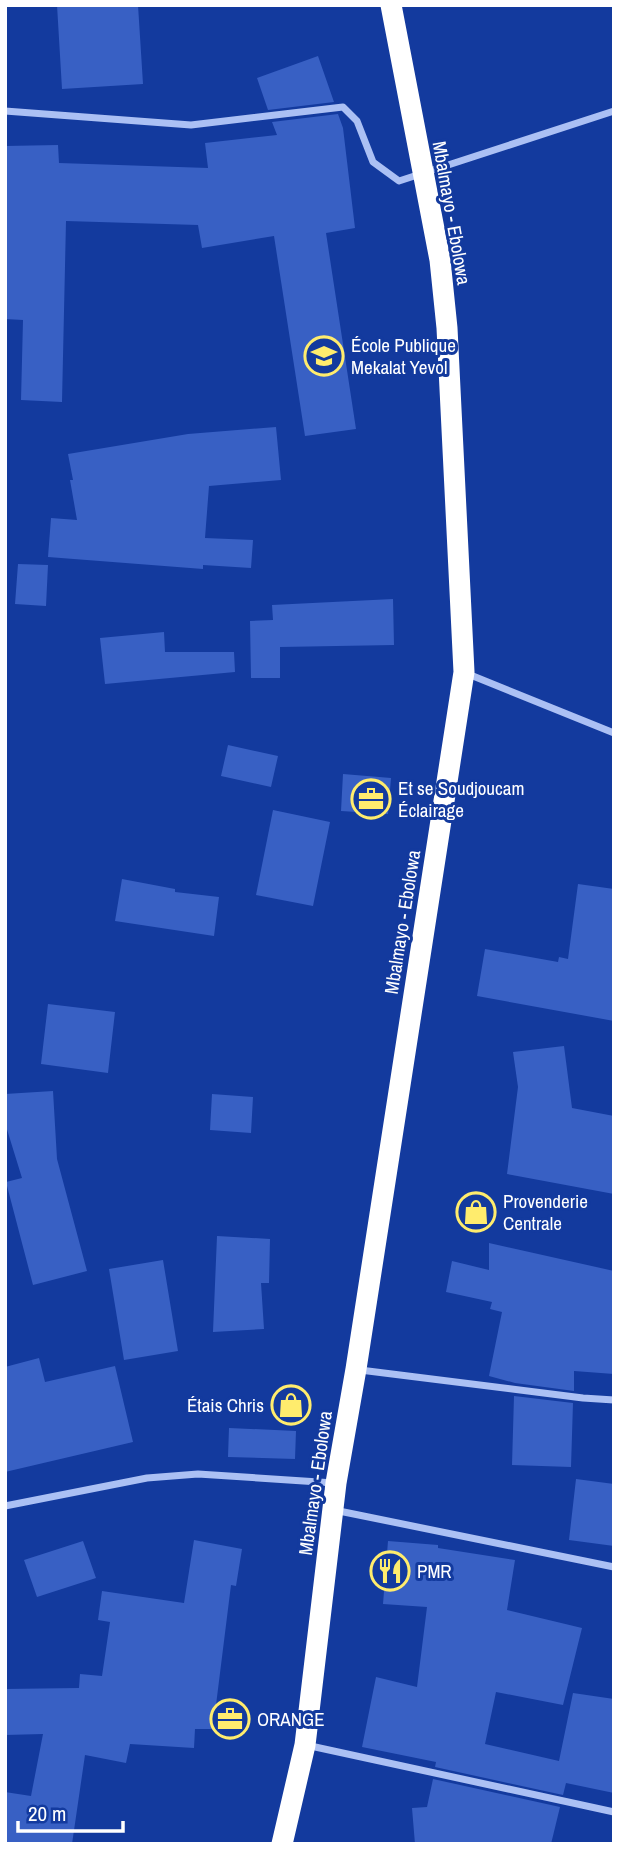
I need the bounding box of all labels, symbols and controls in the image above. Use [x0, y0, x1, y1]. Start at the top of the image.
street label: Mbalmayo - Ebolowa [427, 139, 477, 287]
place label: École Publique Mekalat Yevol [351, 332, 456, 380]
school or university icon: École Publique Mekalat Yevol [303, 335, 345, 377]
place label: Et se Soudjoucam Éclairage [398, 775, 524, 823]
office icon: Et se Soudjoucam Éclairage [350, 778, 392, 820]
street label: Mbalmayo - Ebolowa [378, 848, 426, 996]
place label: Provenderie Centrale [503, 1188, 588, 1236]
shop icon: Provenderie Centrale [455, 1191, 497, 1233]
shop icon: Étais Chris [270, 1384, 312, 1426]
place label: Étais Chris [187, 1392, 264, 1418]
street label: Mbalmayo - Ebolowa [292, 1409, 338, 1557]
restaurant icon: PMR [369, 1550, 411, 1592]
place label: PMR [417, 1558, 452, 1584]
office icon: ORANGE [209, 1698, 251, 1740]
place label: ORANGE [257, 1706, 325, 1732]
scale bar [18, 1790, 122, 1834]
text: 20 m [28, 1799, 66, 1828]

